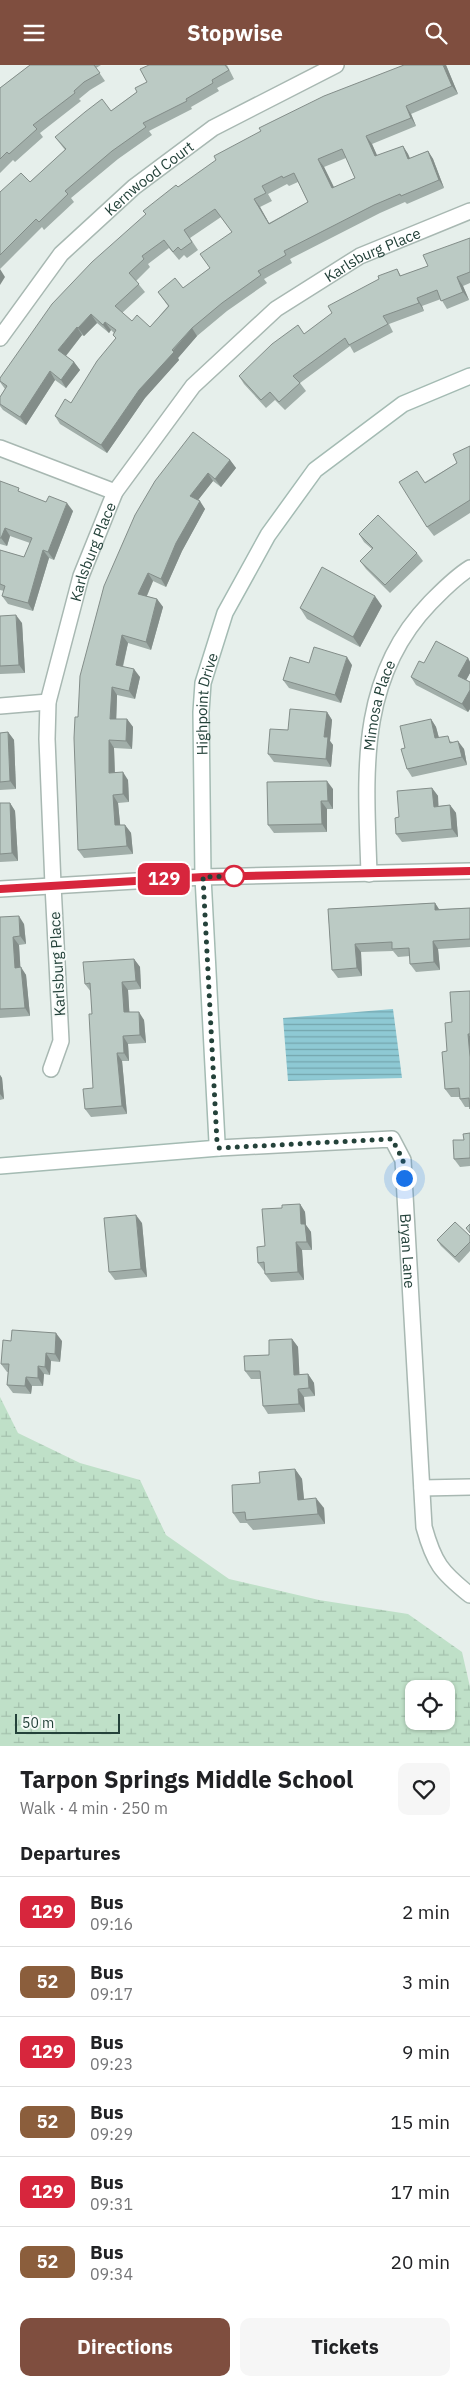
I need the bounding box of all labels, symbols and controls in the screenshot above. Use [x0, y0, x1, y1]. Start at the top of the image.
text: Stopwise [187, 18, 283, 47]
icon: menu [20, 19, 48, 47]
icon: search [422, 19, 450, 47]
street label: Kernwood Court [100, 137, 197, 219]
street label: Karlsburg Place [321, 223, 423, 286]
street label: Karlsburg Place [65, 499, 120, 603]
street label: Highpoint Drive [191, 650, 221, 756]
street label: Mimosa Place [359, 657, 399, 752]
line badge: 129 [135, 863, 193, 895]
unlabelled marker [223, 865, 245, 887]
text: 129 [148, 867, 180, 890]
street label: Karlsburg Place [45, 911, 69, 1017]
your location [392, 1166, 417, 1191]
street label: Bryan Lane [397, 1213, 420, 1289]
map controls [405, 1680, 455, 1730]
button: locate [405, 1680, 455, 1730]
scale bar [15, 1711, 120, 1734]
text: 50 m [22, 1714, 54, 1732]
text: Tarpon Springs Middle School [20, 1763, 353, 1795]
button: heart [398, 1763, 450, 1815]
text: Walk · 4 min · 250 m [20, 1798, 168, 1818]
text: Departures [20, 1841, 120, 1865]
text: Bus [90, 1890, 124, 1914]
text: 129 [31, 1900, 64, 1923]
text: 2 min [402, 1900, 450, 1924]
text: 09:16 [90, 1914, 133, 1934]
text: Bus [90, 1960, 124, 1984]
text: 52 [37, 1970, 58, 1993]
text: 3 min [402, 1970, 450, 1994]
text: 09:17 [90, 1984, 133, 2004]
text: Bus [90, 2030, 124, 2054]
text: 129 [31, 2040, 64, 2063]
text: 9 min [402, 2040, 450, 2064]
text: 09:23 [90, 2054, 133, 2074]
text: Bus [90, 2100, 124, 2124]
text: 52 [37, 2110, 58, 2133]
text: 15 min [391, 2110, 450, 2134]
text: 09:29 [90, 2124, 133, 2144]
text: Bus [90, 2170, 124, 2194]
text: 129 [31, 2180, 64, 2203]
text: 17 min [391, 2180, 450, 2204]
text: 09:31 [90, 2194, 133, 2214]
text: Bus [90, 2240, 124, 2264]
text: 52 [37, 2250, 58, 2273]
text: 20 min [391, 2250, 450, 2274]
text: 09:34 [90, 2264, 133, 2284]
button: Directions [20, 2318, 230, 2376]
button: Tickets [240, 2318, 450, 2376]

